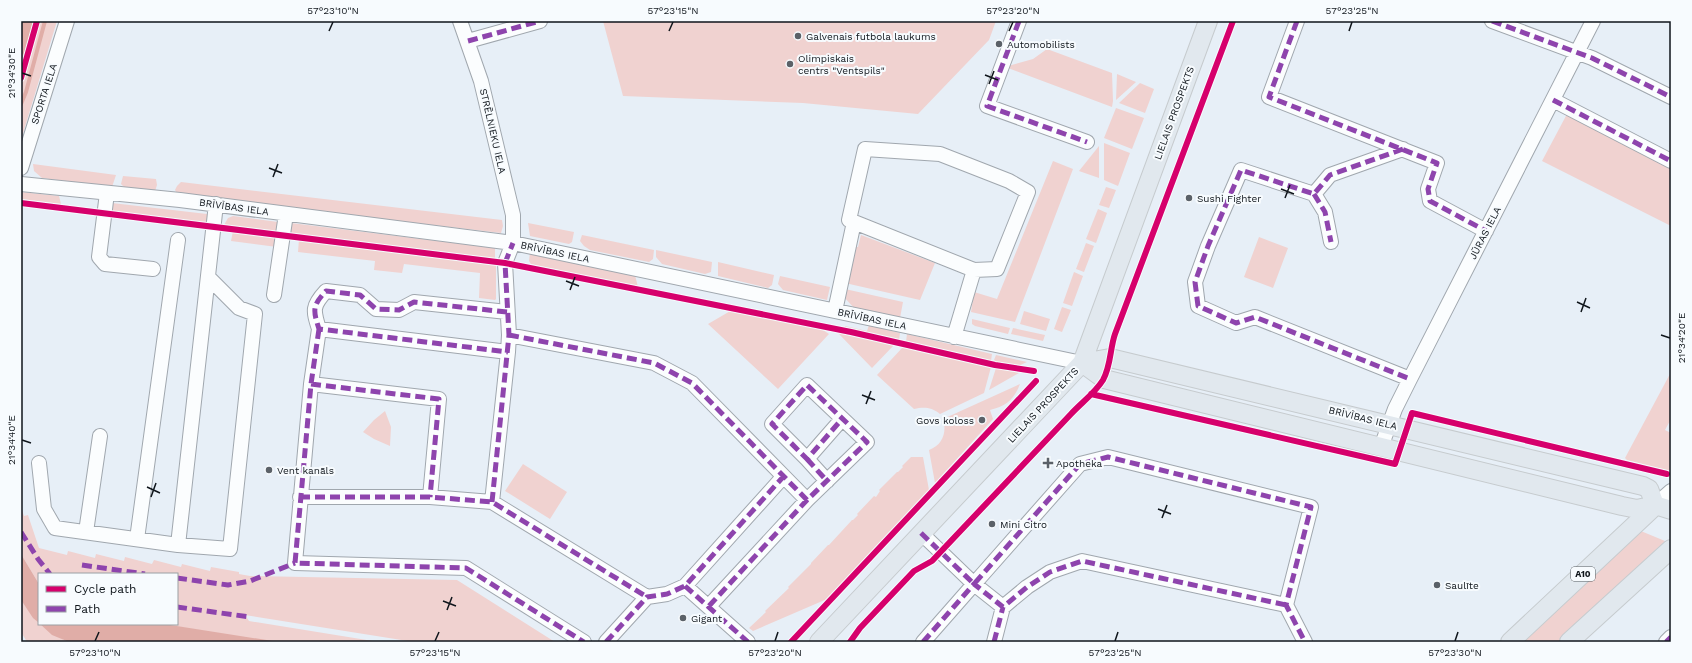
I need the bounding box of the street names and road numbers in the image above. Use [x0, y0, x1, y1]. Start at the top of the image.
street label: SPORTA IELA [29, 62, 59, 126]
street label: LIELAIS PROSPEKTS [1152, 65, 1196, 161]
street label: STRĒLNIEKU IELA [478, 87, 508, 175]
street label: BRĪVĪBAS IELA [198, 197, 270, 217]
street label: JŪRAS IELA [1467, 204, 1503, 261]
street label: BRĪVĪBAS IELA [519, 239, 591, 265]
street label: BRĪVĪBAS IELA [836, 306, 908, 332]
street label: LIELAIS PROSPEKTS [1005, 365, 1081, 445]
street label: BRĪVĪBAS IELA [1328, 404, 1399, 432]
road number: A10 [1571, 567, 1595, 581]

